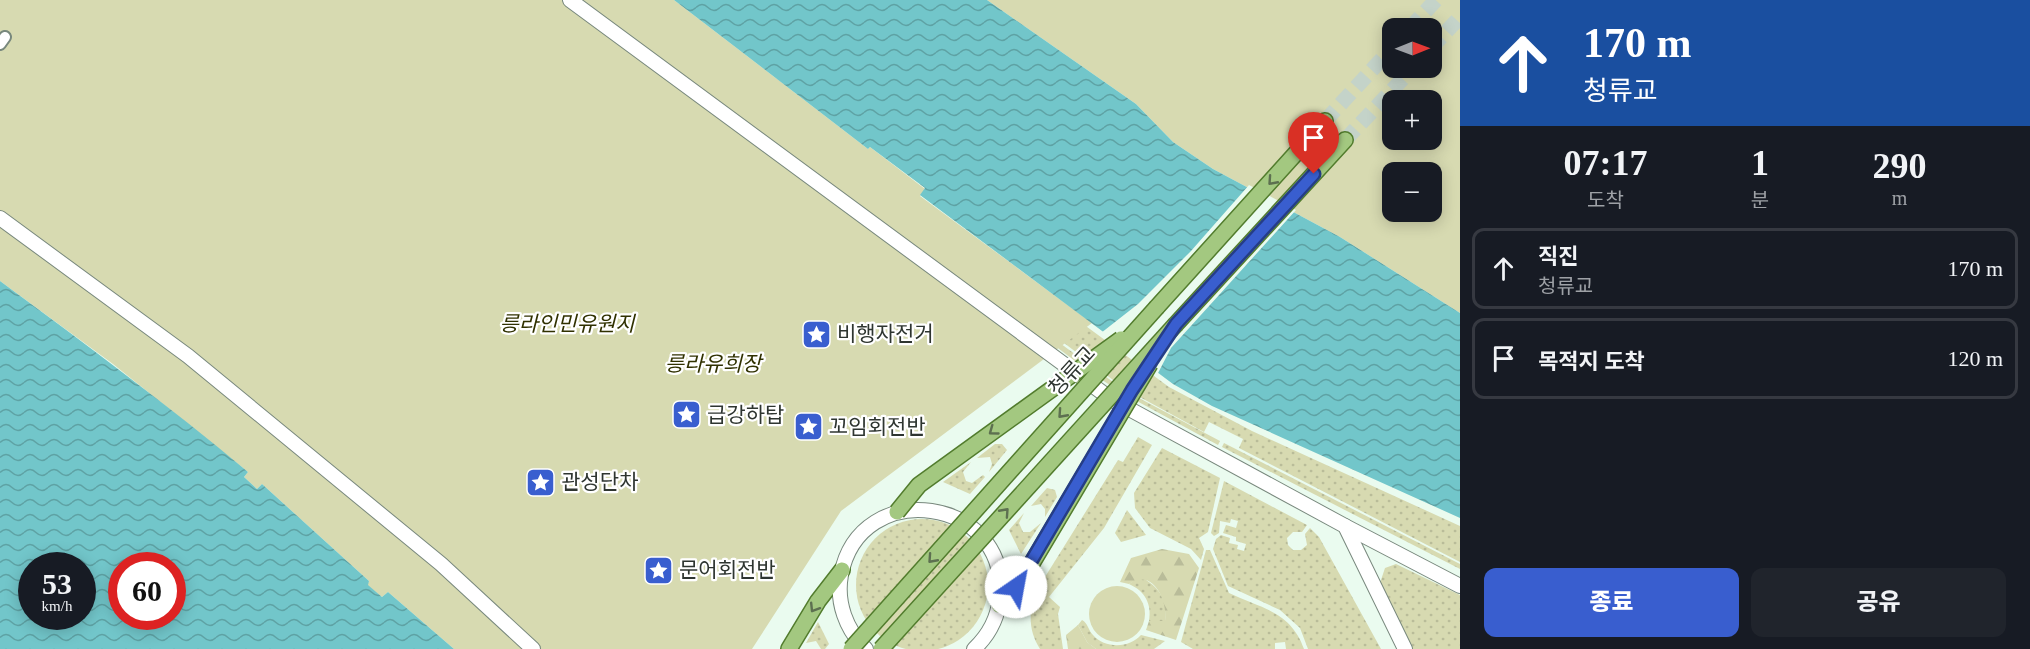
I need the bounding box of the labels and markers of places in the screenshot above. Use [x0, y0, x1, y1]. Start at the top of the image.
pin [1288, 112, 1339, 174]
place icon: 비행자전거 [800, 318, 832, 350]
place label: 비행자전거 [837, 322, 934, 346]
place icon: 급강하탑 [670, 399, 702, 431]
place label: 급강하탑 [707, 403, 784, 427]
place icon: 꼬임회전반 [792, 411, 824, 443]
place label: 꼬임회전반 [829, 415, 926, 439]
place icon: 관성단차 [524, 466, 556, 498]
place label: 관성단차 [561, 470, 638, 494]
place icon: 문어회전반 [642, 554, 674, 586]
place label: 문어회전반 [679, 558, 776, 582]

